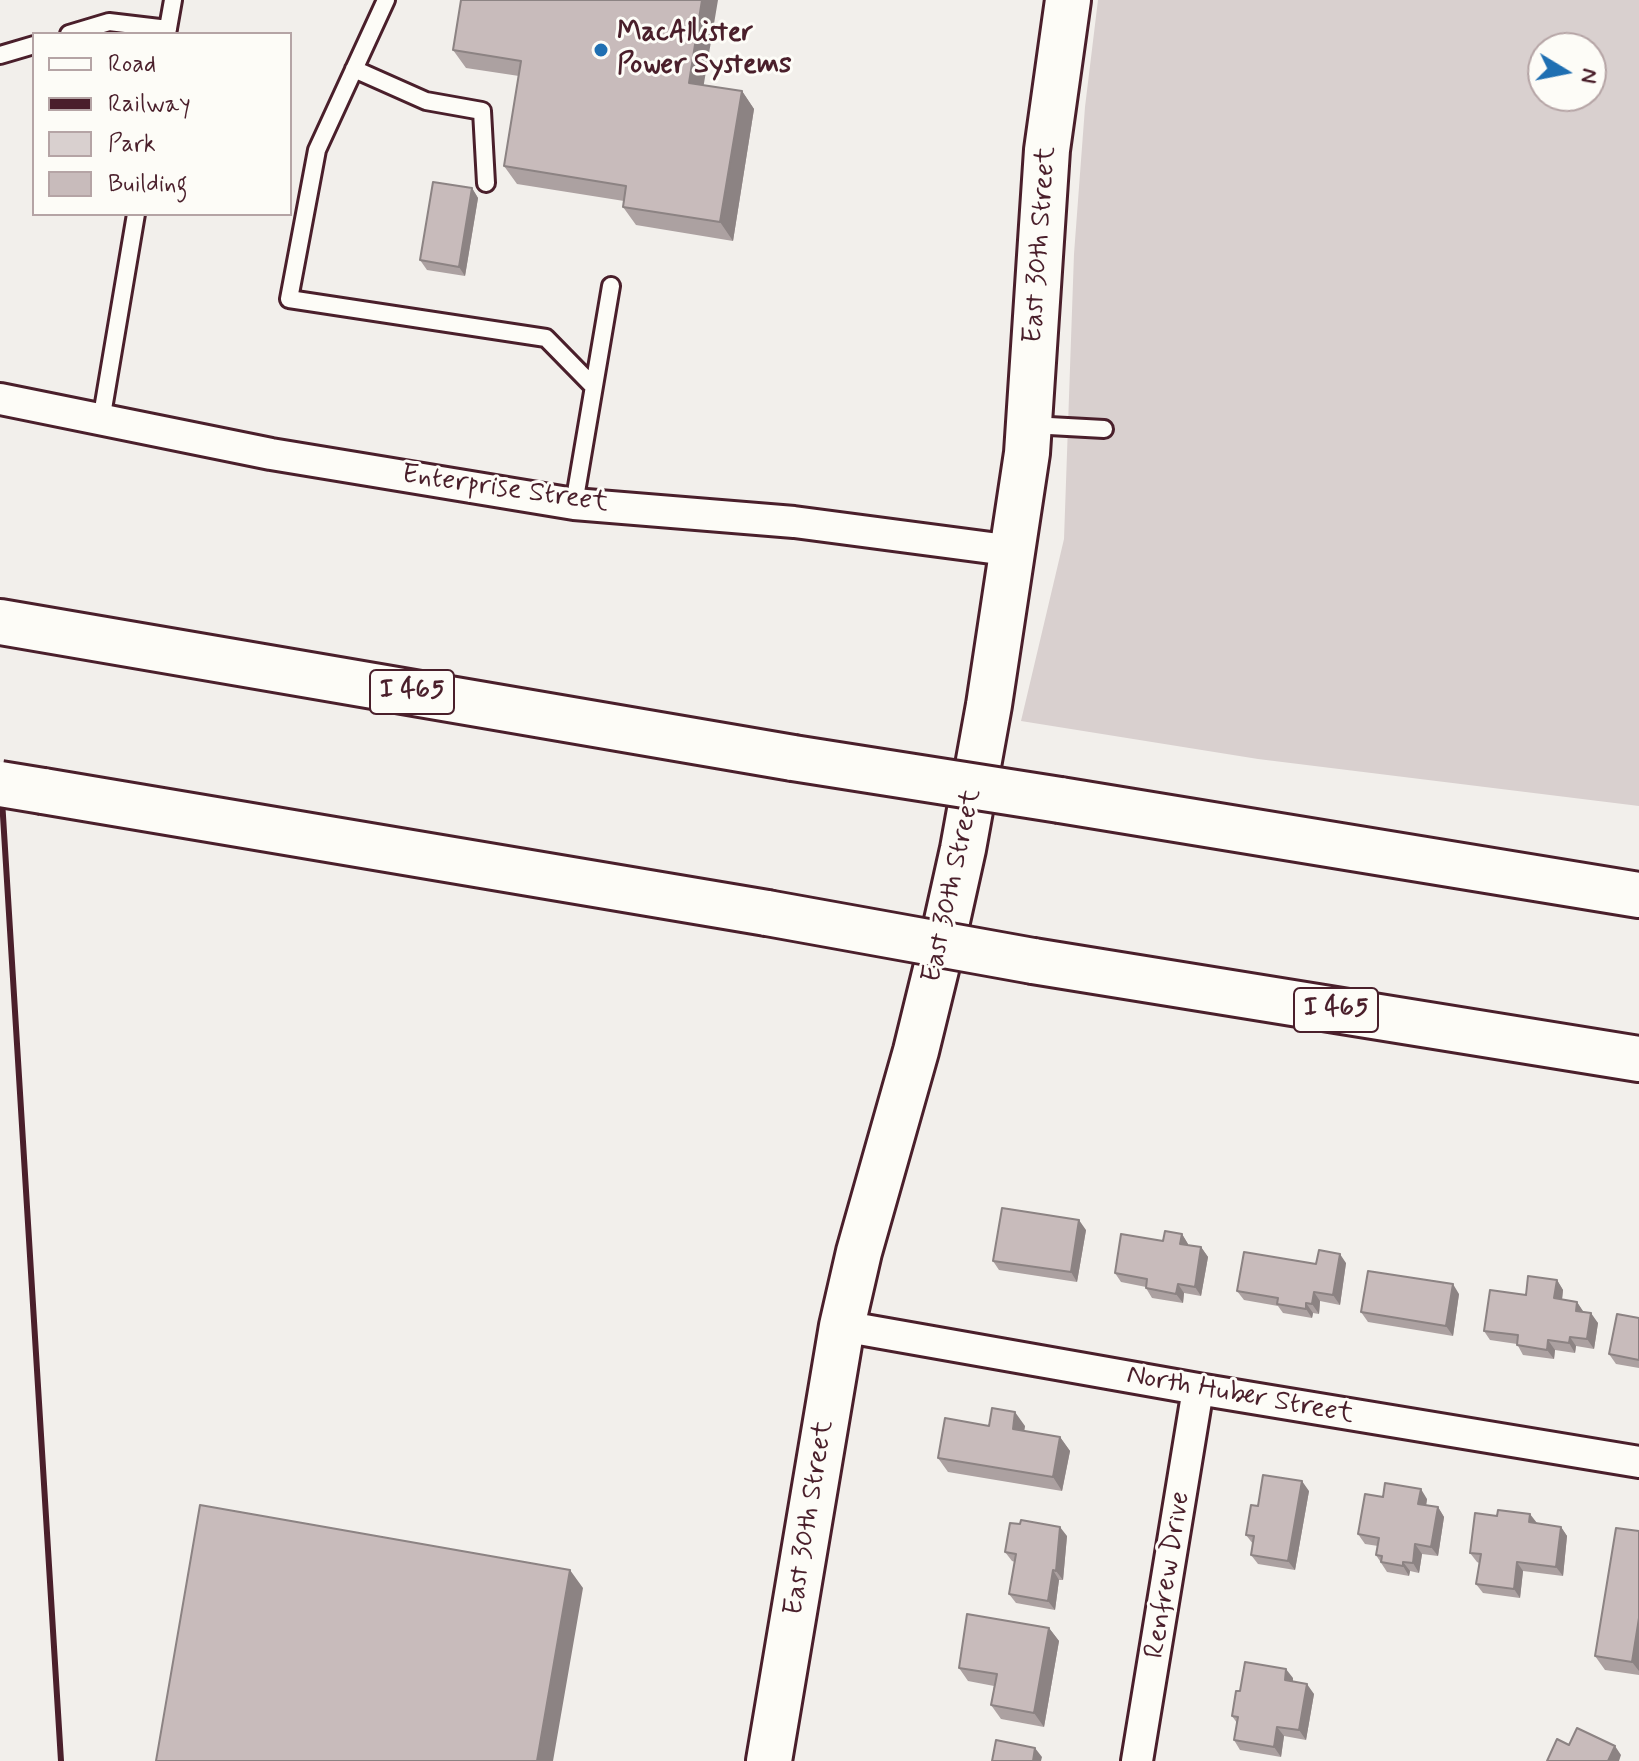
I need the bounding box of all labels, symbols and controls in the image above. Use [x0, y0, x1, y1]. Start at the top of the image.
place label: MacAllister Power Systems [617, 17, 792, 83]
legend [32, 32, 292, 216]
north arrow [1527, 32, 1607, 112]
marker: MacAllister Power Systems [592, 41, 610, 59]
text: Road [108, 49, 156, 80]
text: N [1574, 66, 1604, 85]
text: Railway [108, 89, 191, 120]
text: Park [108, 129, 156, 160]
street label: East 30th Street [1017, 146, 1065, 344]
text: Building [108, 169, 188, 200]
street label: Enterprise Street [399, 459, 611, 521]
road number: I 465 [370, 670, 454, 714]
street label: East 30th Street [916, 786, 990, 986]
road number: I 465 [1294, 988, 1378, 1032]
street label: North Huber Street [1124, 1359, 1356, 1433]
street label: East 30th Street [778, 1418, 842, 1618]
street label: Renfrew Drive [1139, 1489, 1199, 1661]

